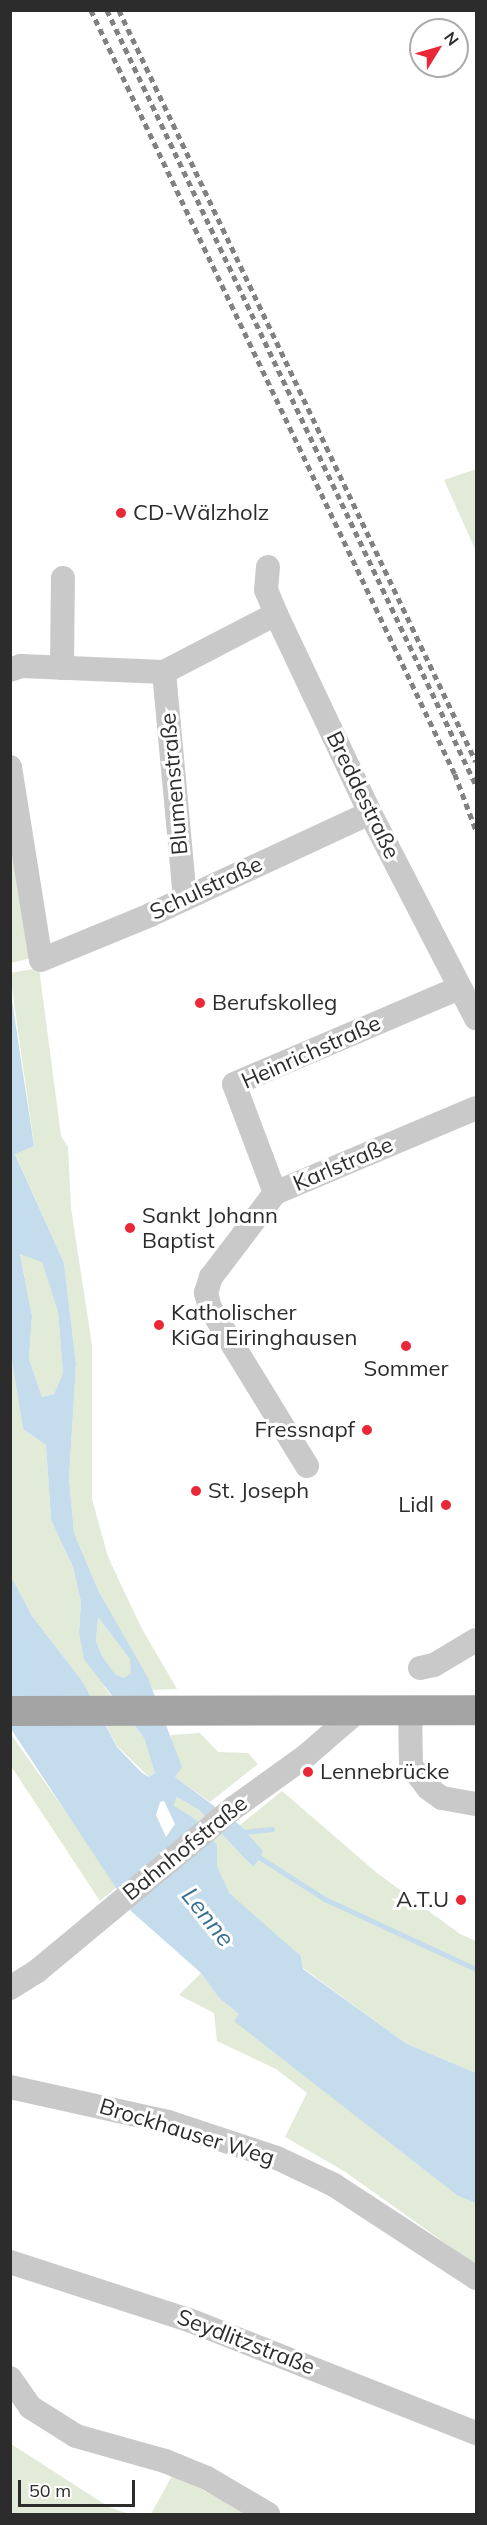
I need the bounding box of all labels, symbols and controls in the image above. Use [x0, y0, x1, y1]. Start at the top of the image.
north arrow [409, 18, 469, 78]
text: N [440, 28, 463, 49]
place label: CD-Wälzholz [133, 500, 269, 526]
marker: CD-Wälzholz [114, 506, 128, 520]
street label: Blumenstraße [155, 712, 193, 856]
street label: Breddestraße [321, 727, 405, 863]
street label: Schulstraße [146, 850, 266, 926]
place label: Berufskolleg [212, 990, 337, 1016]
marker: Berufskolleg [193, 996, 207, 1010]
street label: Heinrichstraße [237, 1010, 385, 1094]
street label: Karlstraße [289, 1131, 397, 1197]
place label: Sankt Johann Baptist [142, 1202, 278, 1254]
marker: Sankt Johann Baptist [123, 1221, 137, 1235]
place label: Katholischer KiGa Eiringhausen [171, 1299, 357, 1350]
marker: Katholischer KiGa Eiringhausen [152, 1318, 166, 1332]
marker: Sommer [399, 1339, 413, 1353]
place label: Sommer [364, 1356, 448, 1382]
place label: Fressnapf [255, 1417, 355, 1443]
marker: Fressnapf [360, 1423, 374, 1437]
place label: St. Joseph [208, 1478, 309, 1504]
marker: St. Joseph [189, 1484, 203, 1498]
place label: Lidl [398, 1492, 434, 1518]
marker: Lidl [439, 1498, 453, 1512]
place label: Lennebrücke [320, 1759, 449, 1785]
marker: Lennebrücke [301, 1765, 315, 1779]
street label: Bahnhofstraße [118, 1790, 252, 1906]
water label: Lenne [176, 1882, 240, 1952]
place label: A.T.U [396, 1887, 449, 1913]
marker: A.T.U [454, 1893, 468, 1907]
street label: Brockhauser Weg [96, 2093, 278, 2171]
street label: Seydlitzstraße [173, 2304, 319, 2380]
scale bar [21, 2468, 138, 2506]
text: 50 m [29, 2479, 71, 2502]

